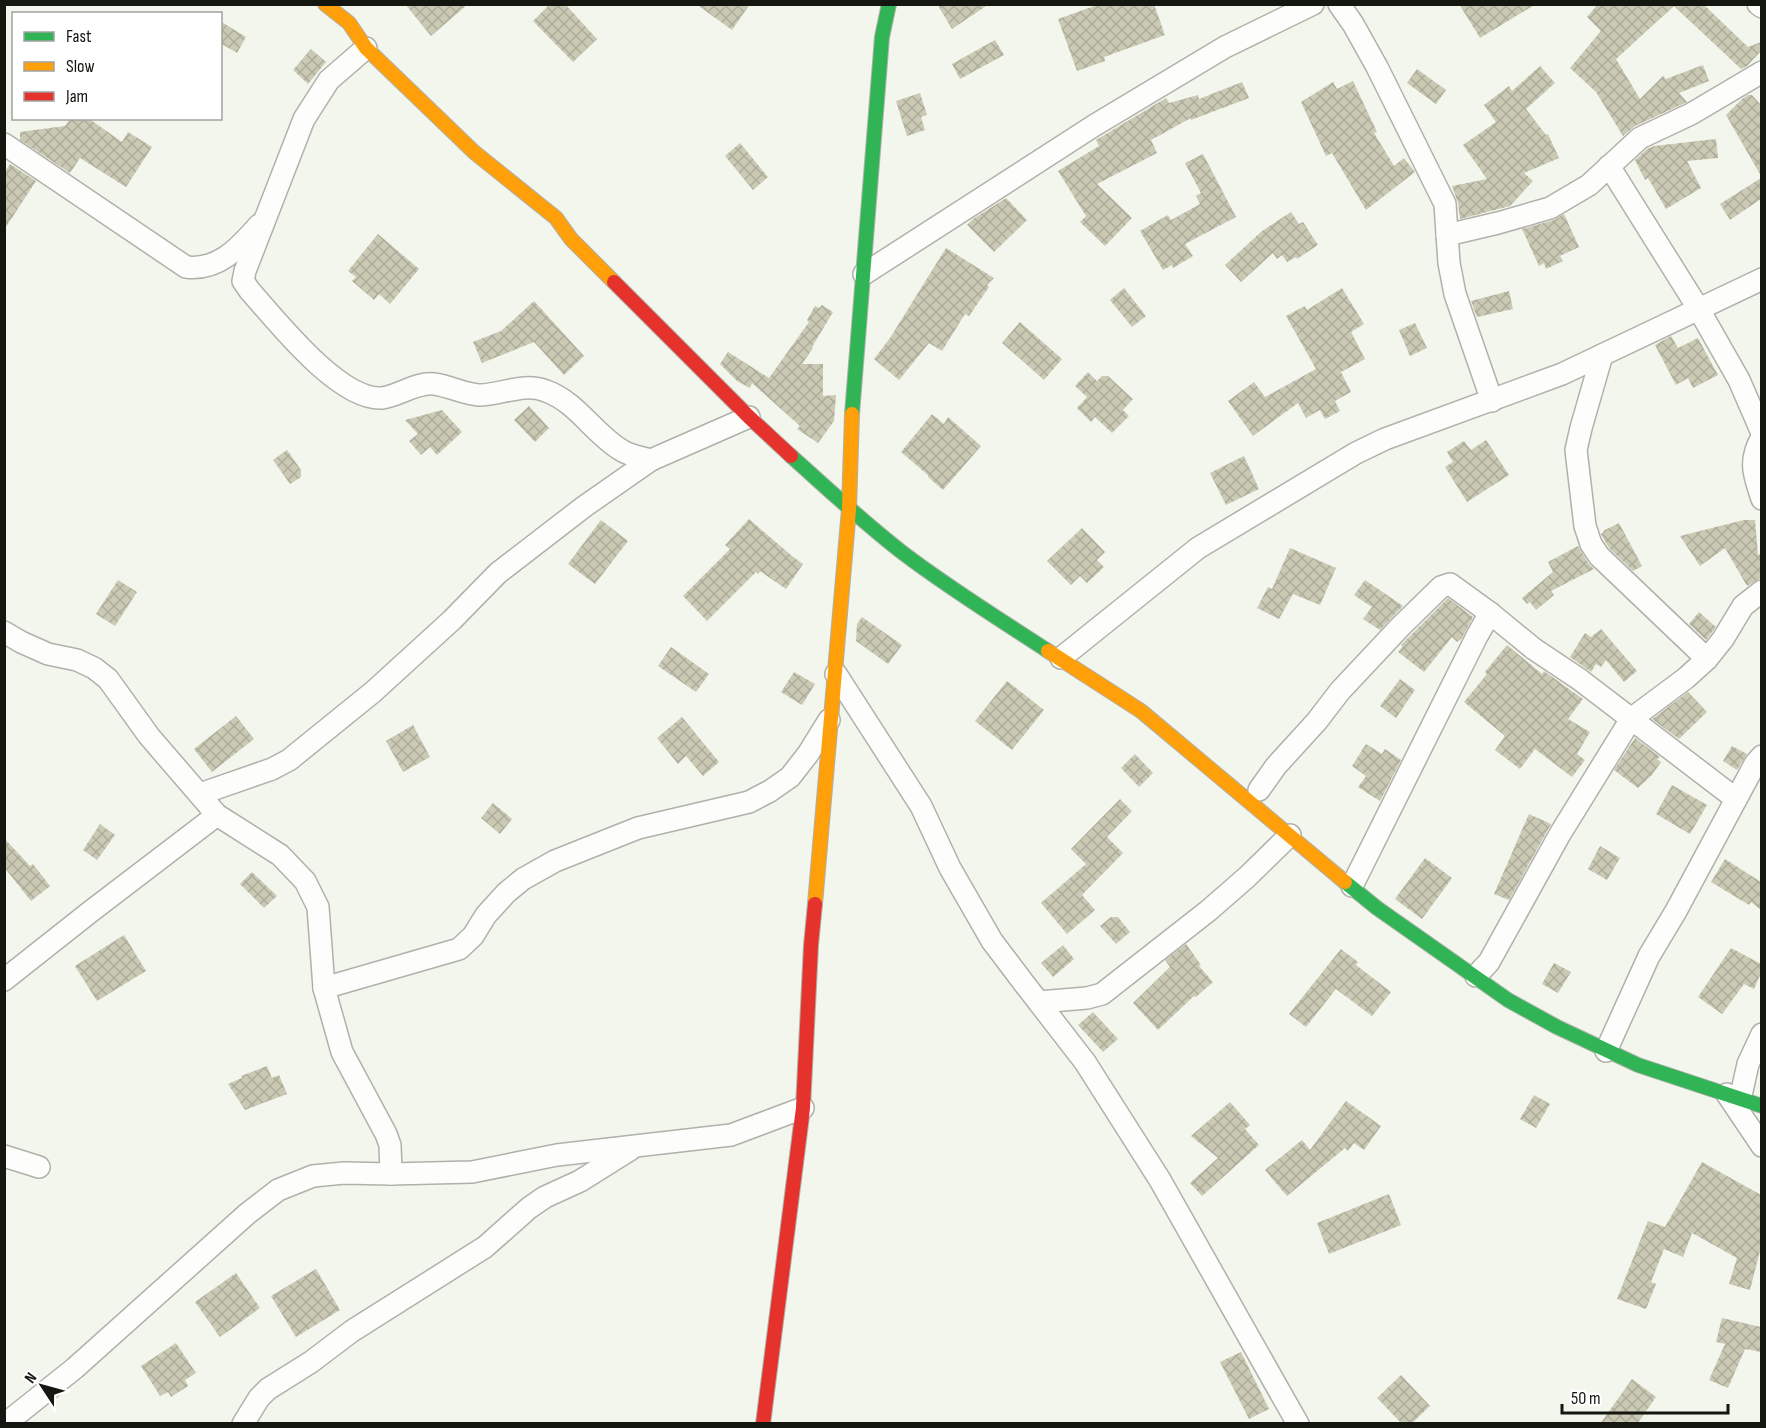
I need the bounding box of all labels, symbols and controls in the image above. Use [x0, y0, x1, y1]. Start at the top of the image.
legend [12, 12, 222, 120]
text: Fast [66, 26, 92, 47]
text: Slow [66, 56, 95, 77]
text: Jam [65, 86, 88, 107]
north arrow [12, 1356, 72, 1416]
text: N [21, 1369, 41, 1387]
scale bar [1562, 1377, 1728, 1415]
text: 50 m [1571, 1388, 1601, 1409]

